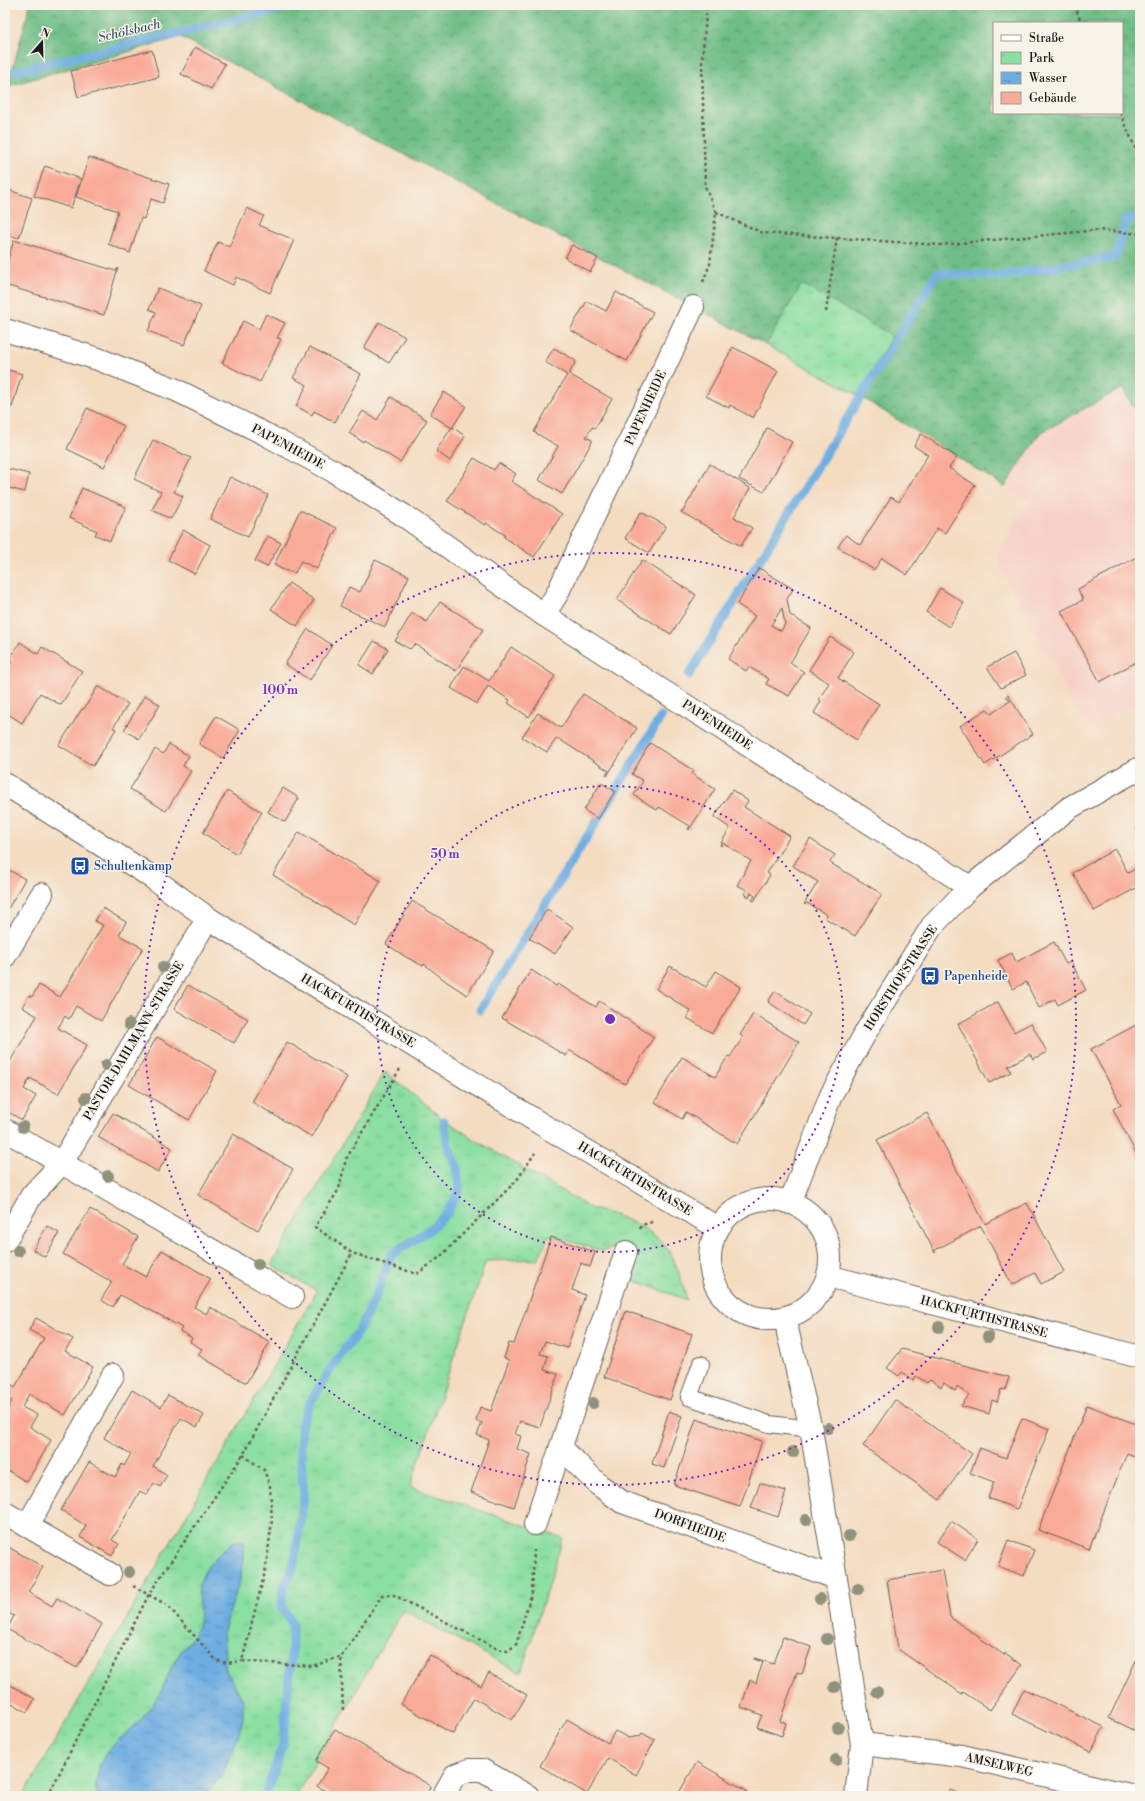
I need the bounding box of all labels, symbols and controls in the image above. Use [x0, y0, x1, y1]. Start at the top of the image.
water label: Schölsbach [96, 16, 163, 46]
north arrow [22, 22, 62, 62]
legend [993, 22, 1123, 114]
text: N [39, 25, 52, 42]
text: Straße [1029, 31, 1064, 46]
text: Park [1029, 51, 1055, 66]
text: Wasser [1028, 71, 1067, 86]
text: Gebäude [1029, 91, 1077, 106]
street label: PAPENHEIDE [622, 368, 670, 448]
street label: PAPENHEIDE [249, 421, 327, 473]
text: 100 m [262, 683, 298, 698]
street label: PAPENHEIDE [679, 697, 755, 753]
text: 50 m [430, 847, 460, 862]
bus stop icon: Schultenkamp [69, 855, 91, 877]
place label: Schultenkamp [94, 859, 172, 874]
street label: HORSTHOFSTRASSE [861, 922, 941, 1034]
street label: PASTOR-DAHLMANN-STRASSE [80, 959, 188, 1123]
bus stop icon: Papenheide [919, 965, 941, 987]
place label: Papenheide [944, 969, 1008, 984]
street label: HACKFURTHSTRASSE [298, 971, 418, 1051]
centre of rings [603, 1012, 617, 1026]
street label: HACKFURTHSTRASSE [575, 1139, 695, 1219]
street label: HACKFURTHSTRASSE [919, 1293, 1049, 1341]
street label: DORFHEIDE [652, 1506, 728, 1546]
street label: AMSELWEG [963, 1750, 1034, 1780]

